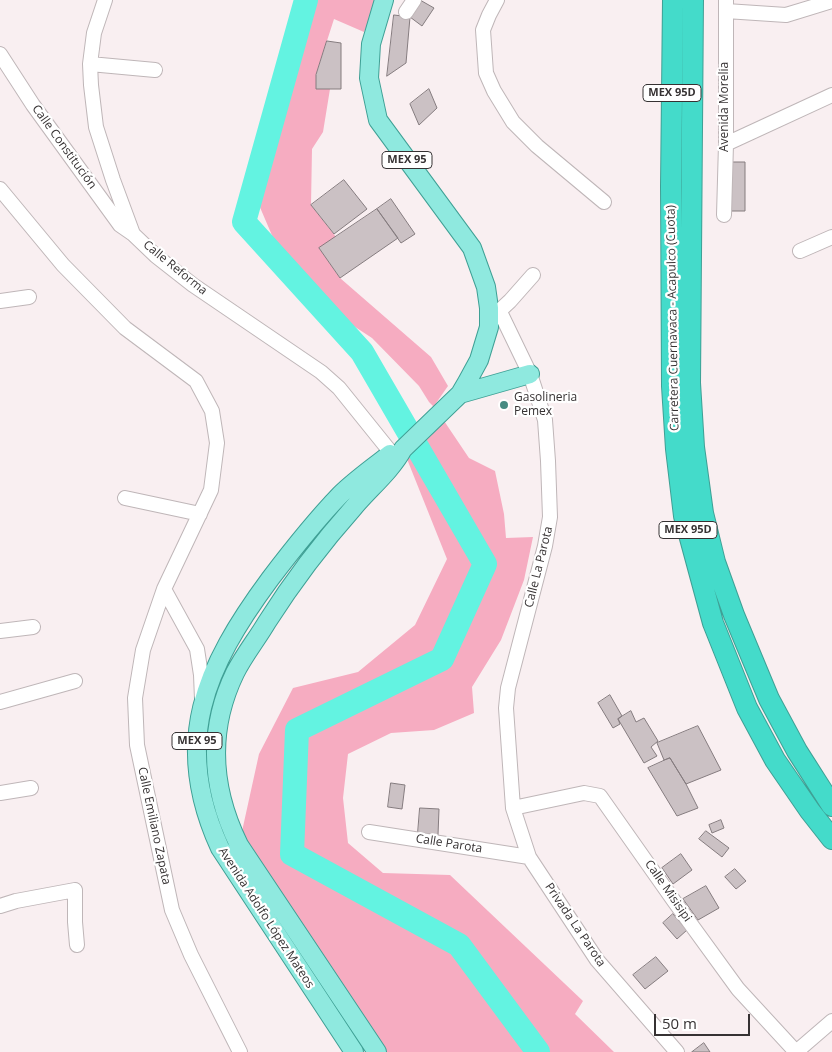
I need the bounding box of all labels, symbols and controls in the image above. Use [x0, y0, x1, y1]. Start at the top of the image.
street label: Avenida Morelia [718, 62, 732, 152]
road number: MEX 95D [643, 85, 701, 102]
street label: Calle Constitución [29, 102, 99, 192]
road number: MEX 95 [382, 152, 432, 168]
street label: Carretera Cuernavaca - Acapulco (Cuota) [664, 205, 682, 431]
street label: Calle Reforma [140, 238, 210, 298]
place label: Gasolineria Pemex [514, 391, 577, 419]
marker: Gasolineria Pemex [498, 399, 510, 411]
road number: MEX 95D [659, 522, 717, 538]
street label: Calle La Parota [522, 525, 556, 609]
road number: MEX 95 [172, 732, 222, 749]
street label: Calle Emiliano Zapata [134, 766, 174, 886]
street label: Calle Parota [415, 832, 483, 856]
street label: Avenida Adolfo López Mateos [215, 845, 317, 991]
street label: Calle Misisipi [642, 857, 694, 925]
street label: Privada La Parota [542, 880, 608, 970]
scale bar [657, 1004, 753, 1036]
text: 50 m [662, 1013, 697, 1033]

